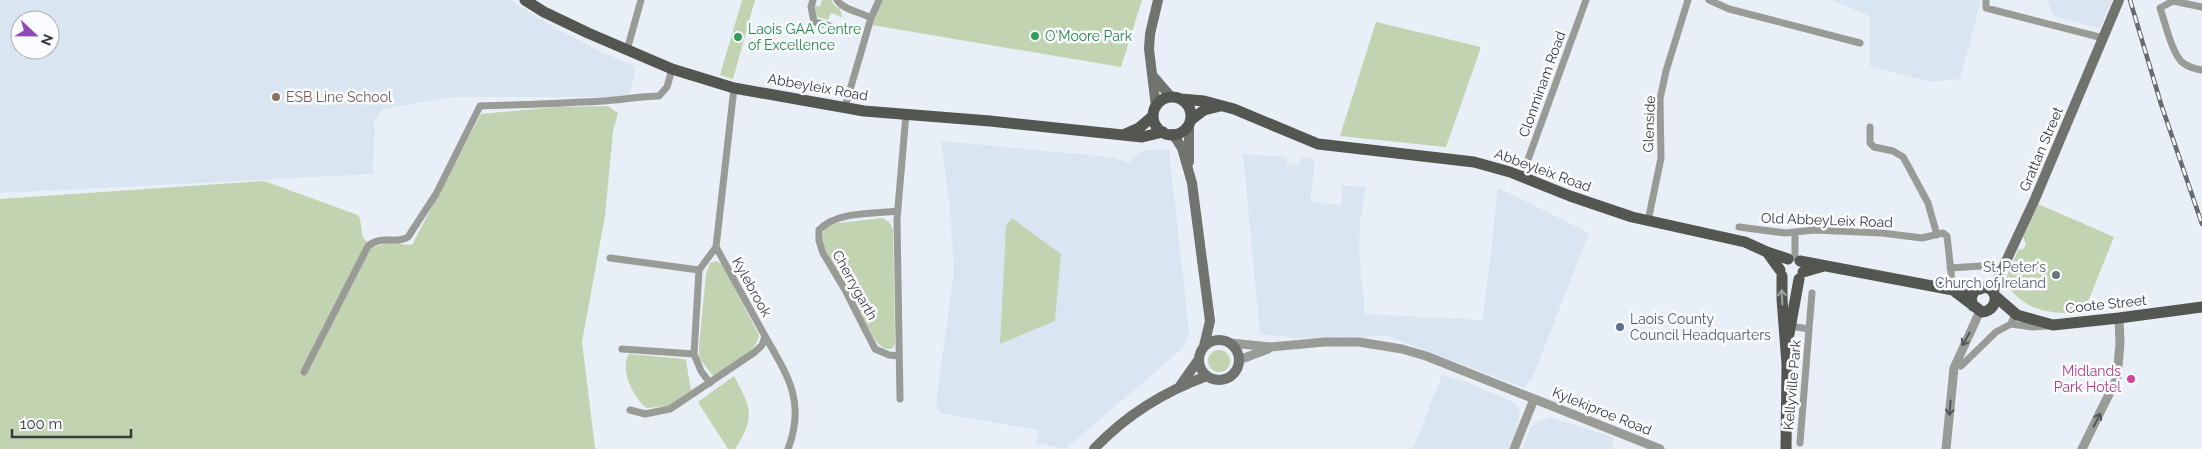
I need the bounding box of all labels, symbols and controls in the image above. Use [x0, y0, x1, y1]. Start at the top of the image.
north arrow [10, 10, 60, 60]
place label: Laois GAA Centre of Excellence [748, 21, 861, 53]
place label: O'Moore Park [1045, 28, 1133, 44]
street label: Clonminam Road [1515, 29, 1569, 139]
marker: O'Moore Park [1029, 30, 1041, 42]
marker: Laois GAA Centre of Excellence [732, 31, 744, 43]
text: N [38, 32, 56, 48]
street label: Abbeyleix Road [767, 70, 869, 104]
place label: ESB Line School [286, 89, 392, 105]
marker: ESB Line School [270, 91, 282, 103]
street label: Glenside [1640, 95, 1658, 153]
street label: Grattan Street [2016, 104, 2066, 194]
street label: Abbeyleix Road [1493, 145, 1593, 195]
street label: Old AbbeyLeix Road [1761, 210, 1893, 230]
street label: Cherrygarth [829, 247, 881, 323]
street label: Kylebrook [729, 254, 775, 320]
place label: St. Peter's Church of Ireland [1935, 259, 2046, 291]
marker: St. Peter's Church of Ireland [2050, 269, 2062, 281]
one-way arrow [1777, 289, 1786, 305]
street label: Coote Street [2065, 292, 2148, 316]
place label: Laois County Council Headquarters [1630, 311, 1771, 343]
marker: Laois County Council Headquarters [1614, 321, 1626, 333]
one-way arrow [1961, 332, 1971, 346]
street label: Kellyville Park [1780, 339, 1804, 431]
place label: Midlands Park Hotel [2054, 363, 2121, 395]
marker: Midlands Park Hotel [2125, 373, 2137, 385]
street label: Kylekiproe Road [1550, 384, 1654, 438]
one-way arrow [1945, 400, 1955, 416]
scale bar [12, 406, 131, 438]
one-way arrow [2092, 412, 2102, 427]
text: 100 m [20, 415, 62, 433]

